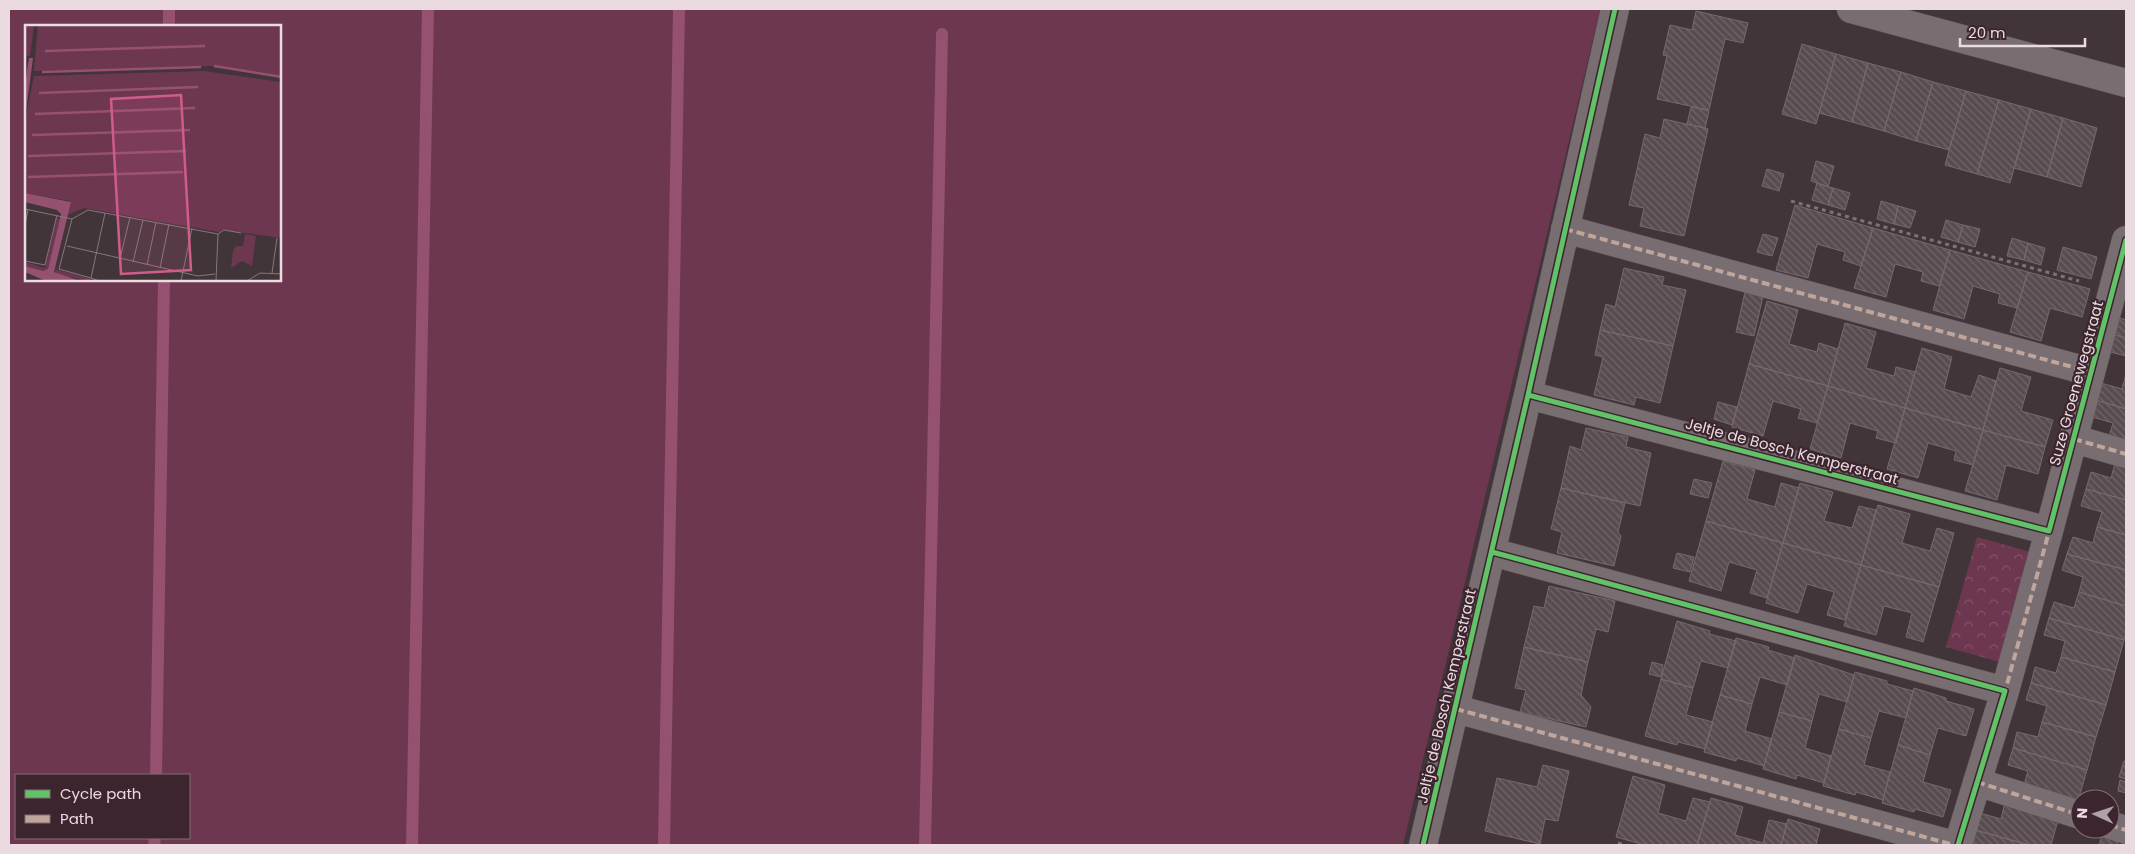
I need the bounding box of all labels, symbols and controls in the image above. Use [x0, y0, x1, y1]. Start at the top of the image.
scale bar [1960, 15, 2085, 47]
text: 20 m [1968, 22, 2006, 43]
inset map [25, 25, 281, 281]
street label: Suze Groenewegstraat [2044, 298, 2108, 468]
street label: Jeltje de Bosch Kemperstraat [1683, 412, 1901, 490]
street label: Jeltje de Bosch Kemperstraat [1411, 587, 1481, 805]
legend [15, 774, 190, 839]
text: Cycle path [60, 783, 141, 804]
north arrow [2070, 789, 2120, 839]
text: Path [60, 808, 94, 829]
text: N [2072, 808, 2092, 819]

